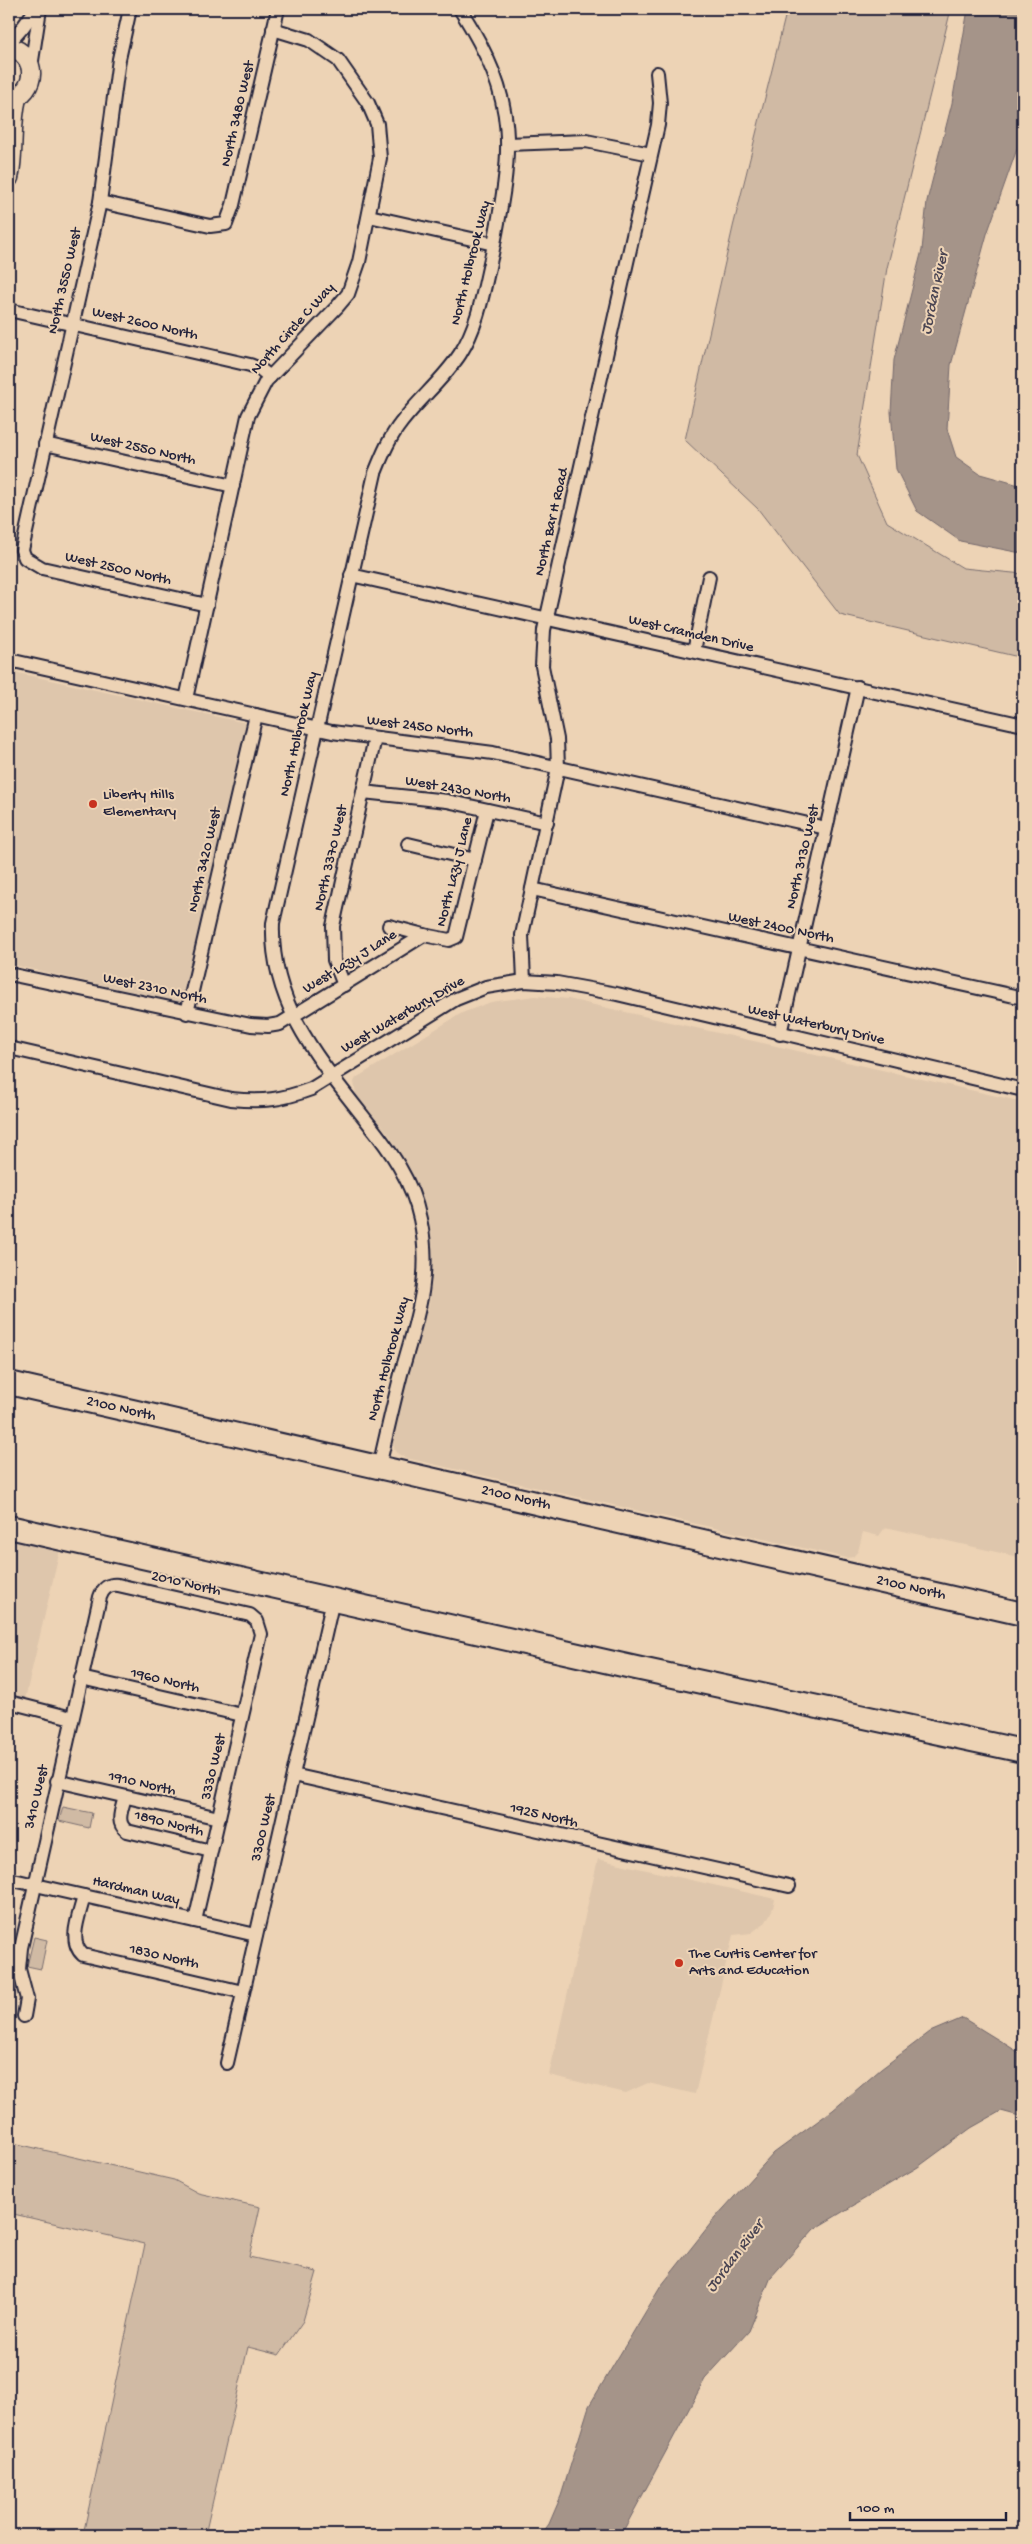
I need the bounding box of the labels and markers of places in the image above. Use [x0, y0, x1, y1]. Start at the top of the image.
place label: Liberty Hills Elementary [103, 786, 177, 821]
marker: Liberty Hills Elementary [87, 798, 99, 810]
place label: The Curtis Center for Arts and Education [688, 1945, 818, 1980]
marker: The Curtis Center for Arts and Education [673, 1957, 685, 1969]

